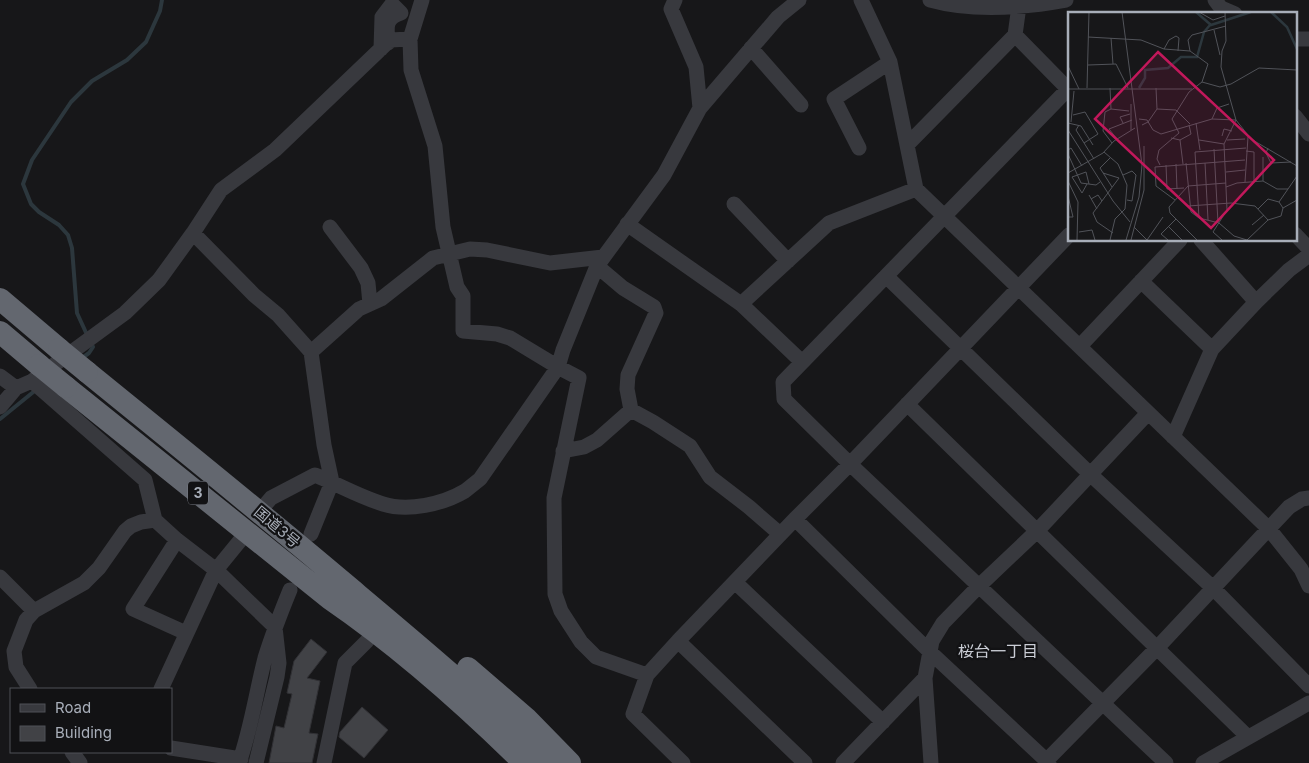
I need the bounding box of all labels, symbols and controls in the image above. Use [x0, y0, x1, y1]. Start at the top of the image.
inset map [1068, 12, 1296, 241]
road number: 3 [188, 482, 208, 504]
street label: 国道3号 [250, 502, 304, 551]
district label: 桜台一丁目 [958, 641, 1038, 661]
legend [10, 688, 172, 753]
text: Road [55, 698, 91, 717]
text: Building [55, 723, 112, 742]

